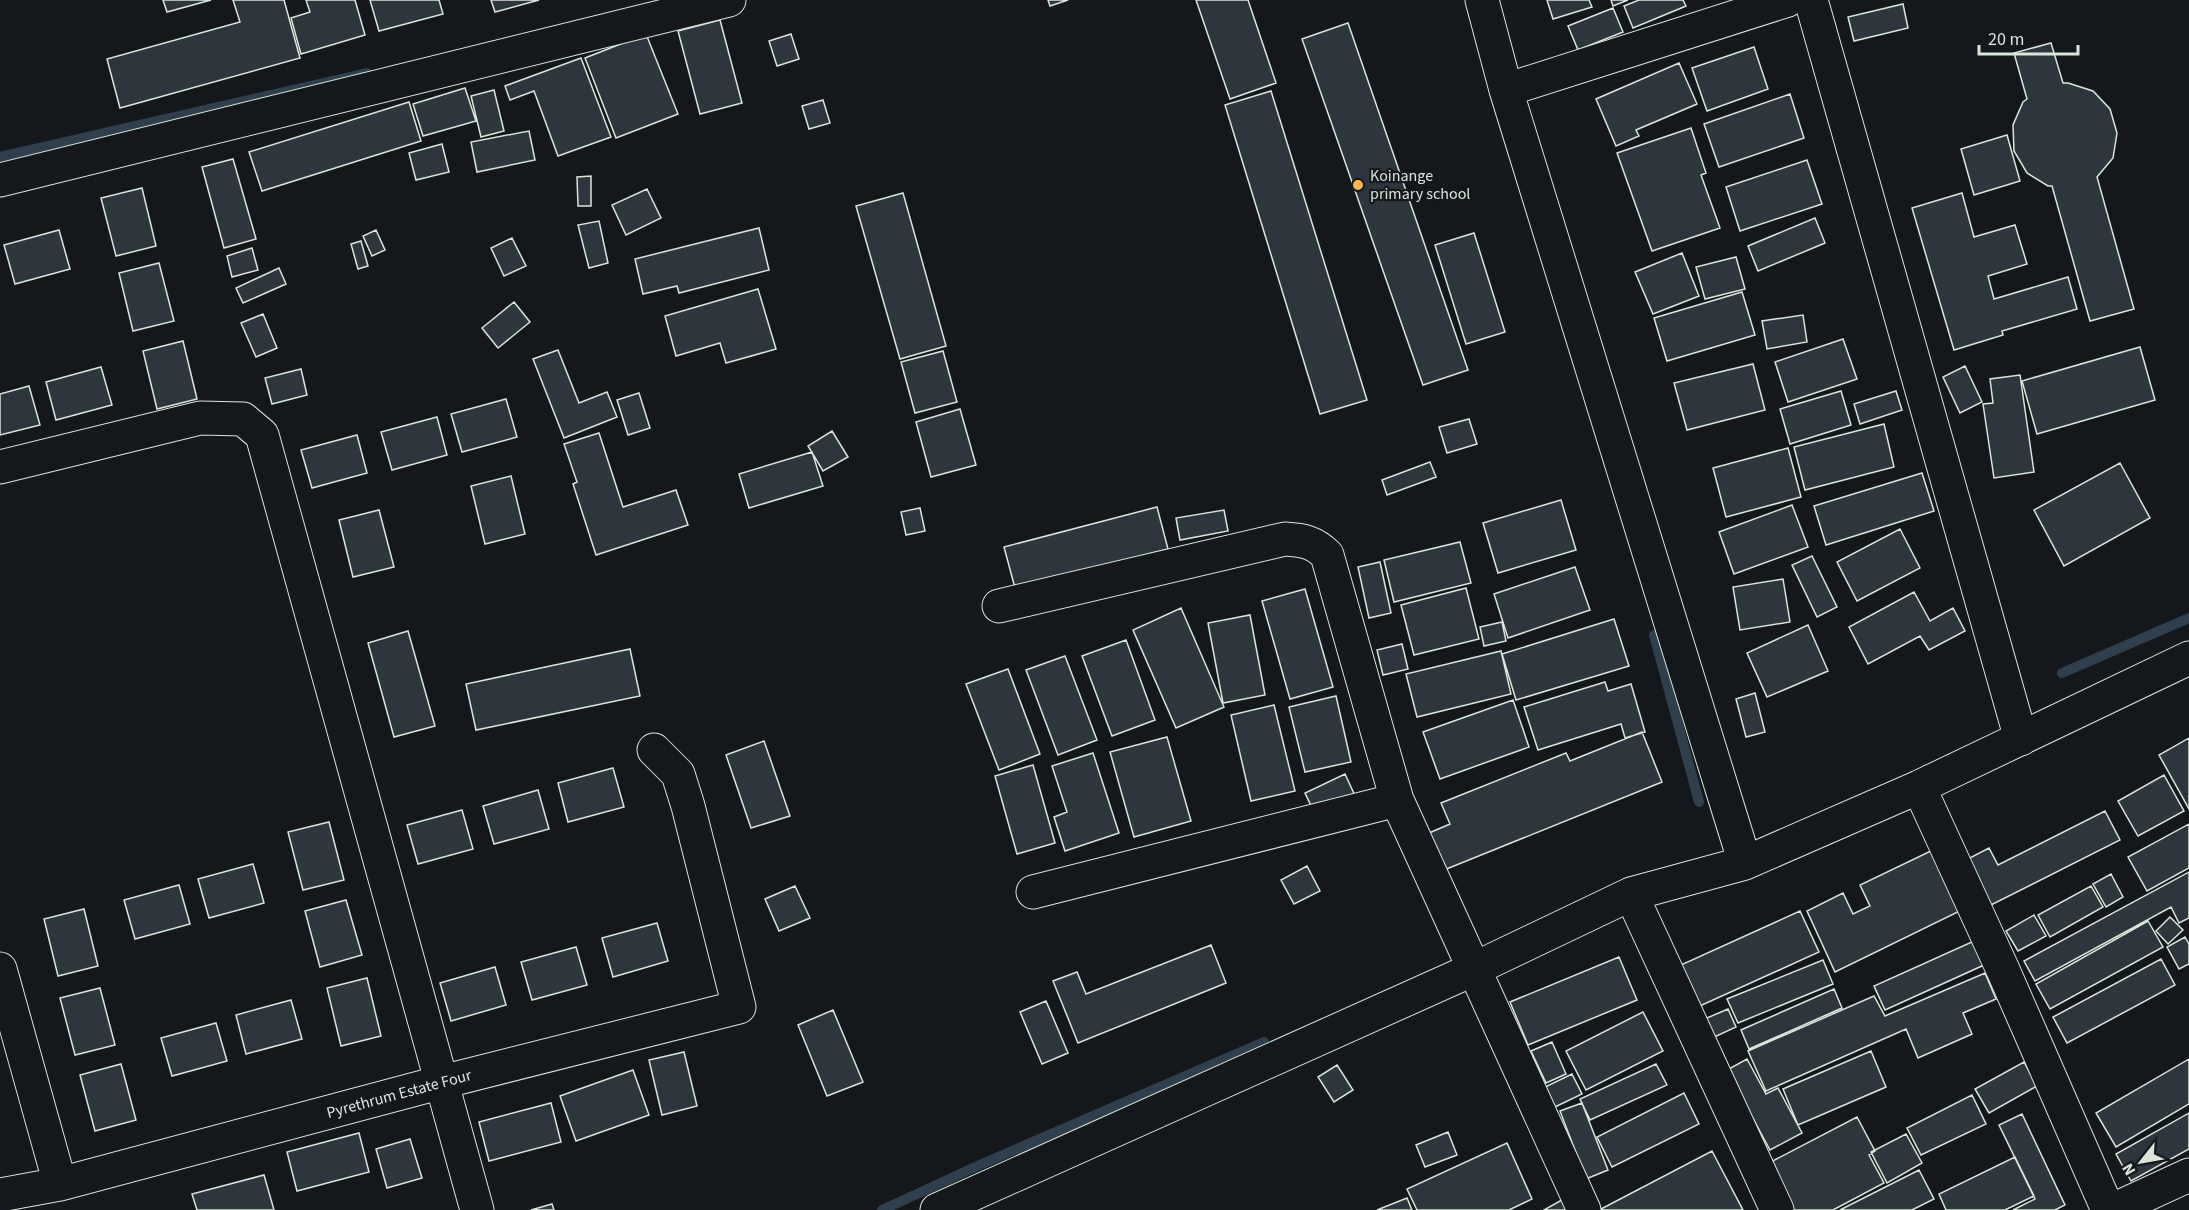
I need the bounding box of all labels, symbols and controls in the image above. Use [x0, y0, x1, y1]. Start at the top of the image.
scale bar [1979, 18, 2078, 56]
text: 20 m [1988, 27, 2024, 52]
place label: Koinange primary school [1370, 165, 1470, 205]
marker: Koinange primary school [1351, 178, 1365, 192]
street label: Pyrethrum Estate Four [324, 1064, 474, 1124]
north arrow [2111, 1132, 2171, 1192]
text: N [2117, 1159, 2141, 1179]

